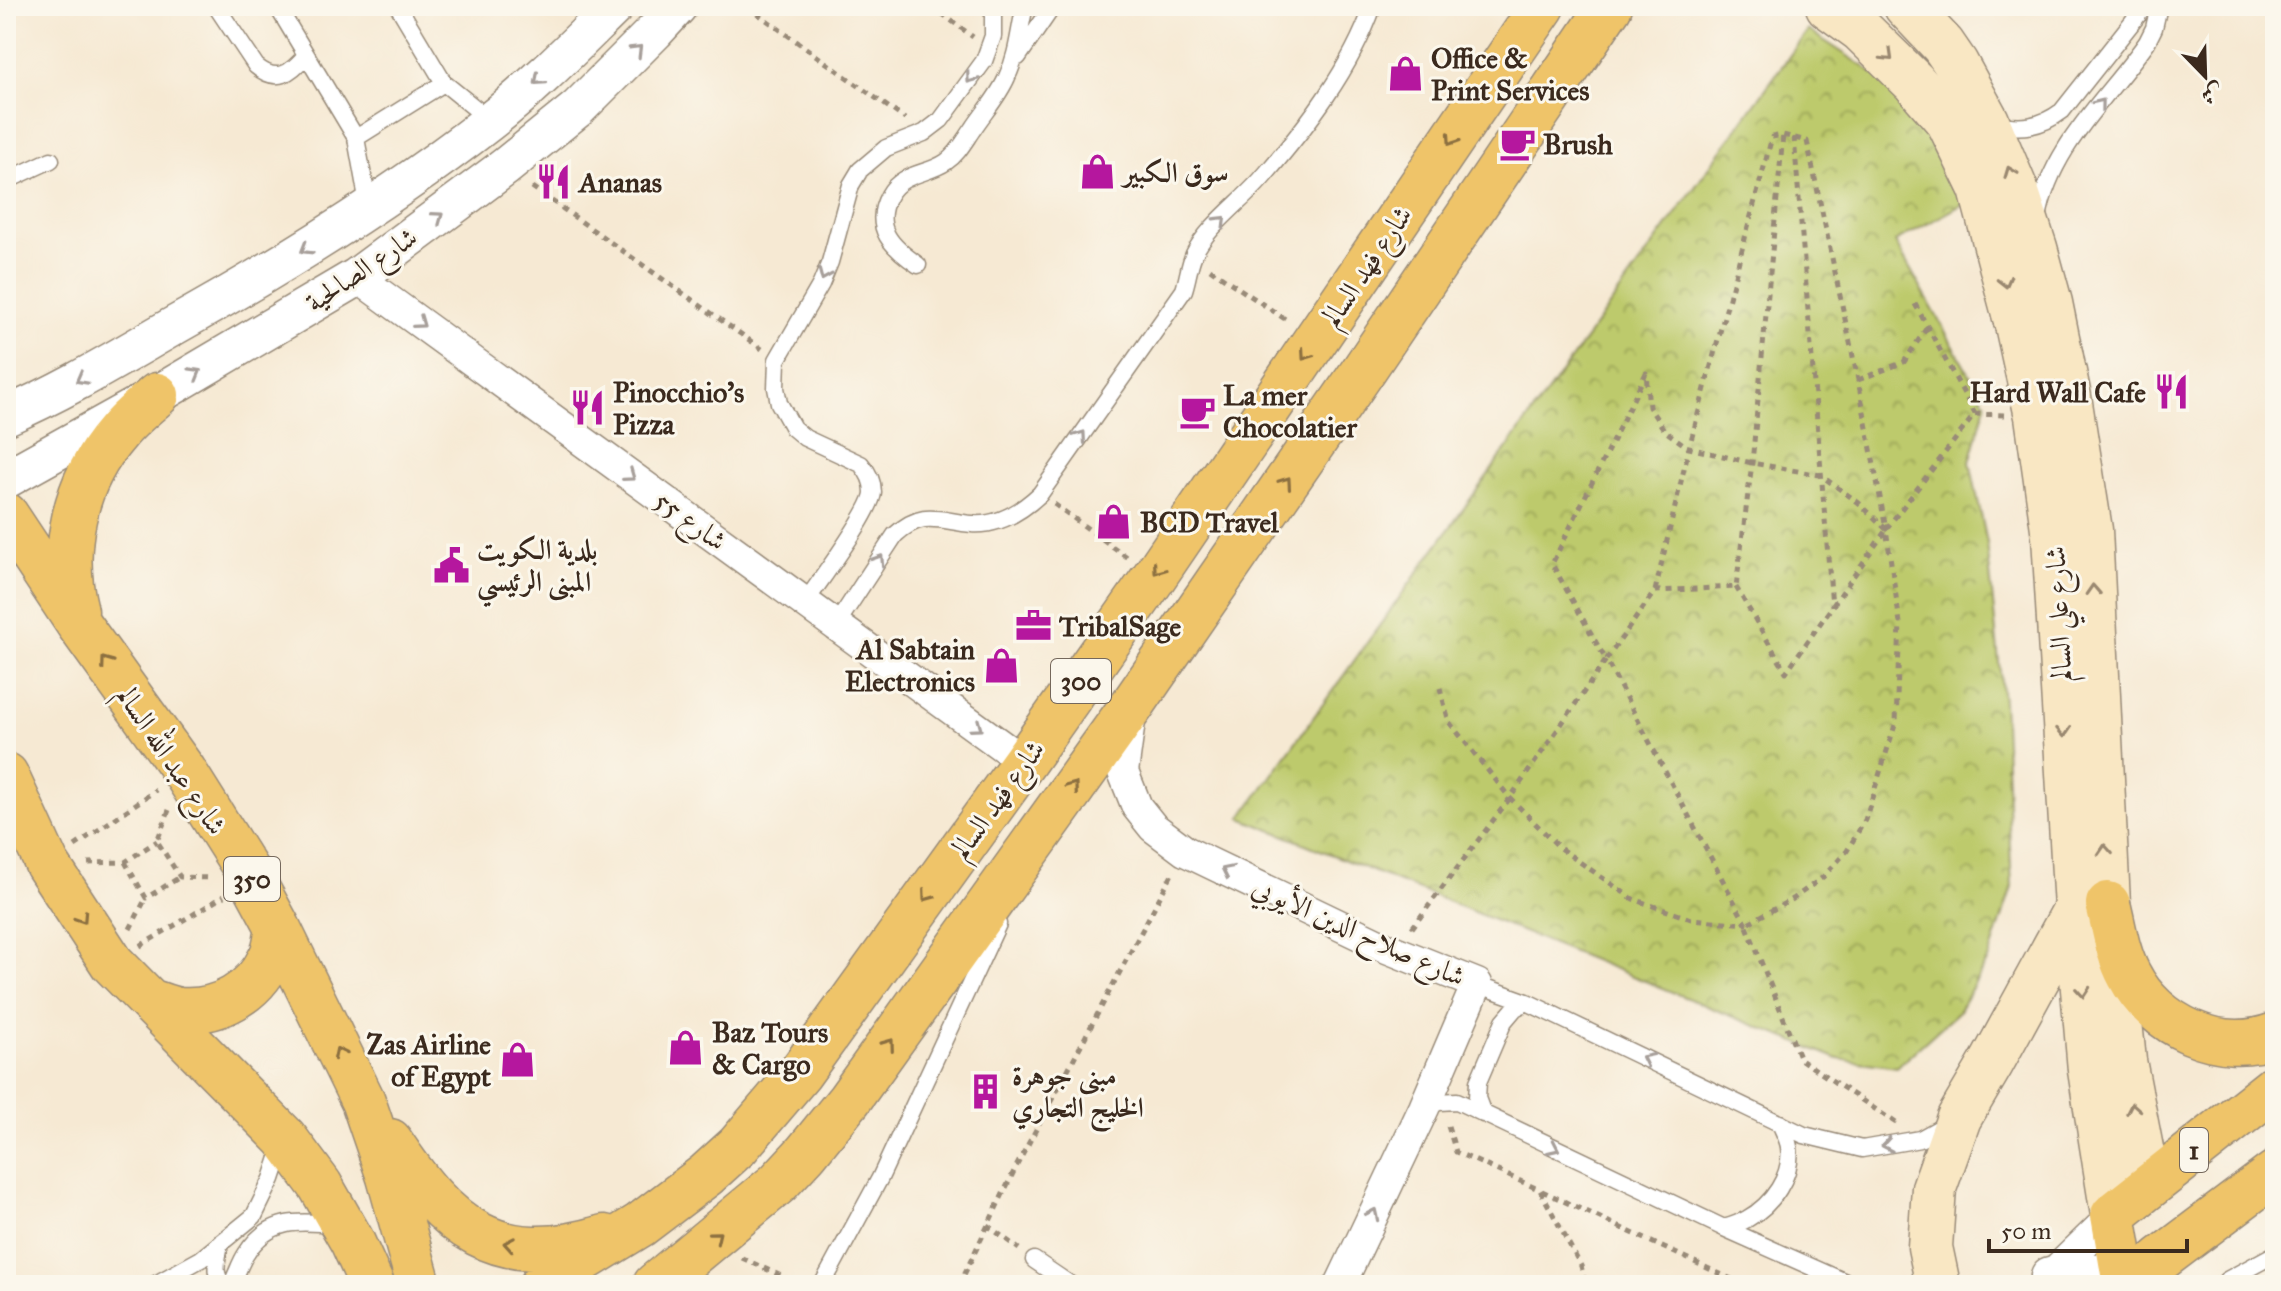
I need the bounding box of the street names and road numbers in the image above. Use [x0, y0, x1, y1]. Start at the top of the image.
street label: شارع فهد السالم [1313, 199, 1426, 337]
street label: شارع الصالحية [299, 219, 427, 325]
street label: شارع 55 [644, 483, 734, 563]
street label: شارع علي السالم [2037, 545, 2089, 683]
road number: 300 [1051, 659, 1111, 703]
street label: شارع عبد الله السالم [103, 677, 238, 845]
street label: شارع فهد السالم [942, 733, 1058, 870]
road number: 350 [224, 857, 280, 901]
street label: شارع صلاح الدين الأيوبي [1244, 868, 1471, 1001]
road number: 1 [2180, 1128, 2208, 1172]

